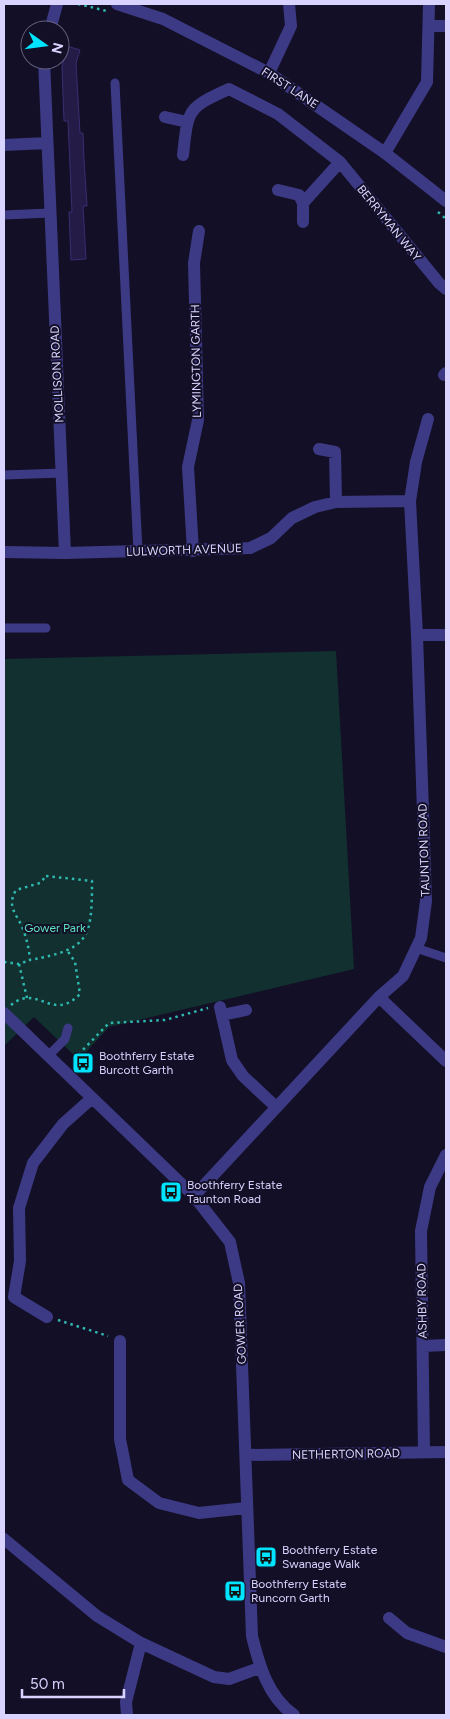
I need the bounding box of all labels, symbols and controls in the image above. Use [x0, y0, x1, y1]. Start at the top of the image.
north arrow [20, 20, 70, 70]
text: N [48, 41, 67, 55]
street label: FIRST LANE [259, 64, 321, 112]
street label: BERRYMAN WAY [354, 182, 424, 264]
street label: LYMINGTON GARTH [188, 304, 204, 418]
street label: MOLLISON ROAD [47, 325, 67, 423]
street label: LULWORTH AVENUE [126, 541, 242, 559]
street label: TAUNTON ROAD [415, 803, 433, 897]
park label: Gower Park [24, 921, 86, 935]
place label: Boothferry Estate Burcott Garth [99, 1049, 195, 1077]
bus stop icon: Boothferry Estate Burcott Garth [71, 1051, 95, 1075]
place label: Boothferry Estate Taunton Road [187, 1178, 283, 1206]
bus stop icon: Boothferry Estate Taunton Road [159, 1180, 183, 1204]
street label: ASHBY ROAD [414, 1263, 430, 1339]
street label: GOWER ROAD [231, 1283, 249, 1365]
street label: NETHERTON ROAD [292, 1446, 400, 1462]
place label: Boothferry Estate Swanage Walk [282, 1543, 378, 1571]
bus stop icon: Boothferry Estate Swanage Walk [254, 1545, 278, 1569]
place label: Boothferry Estate Runcorn Garth [251, 1577, 347, 1605]
bus stop icon: Boothferry Estate Runcorn Garth [223, 1579, 247, 1603]
scale bar [22, 1666, 125, 1698]
text: 50 m [30, 1675, 65, 1693]

